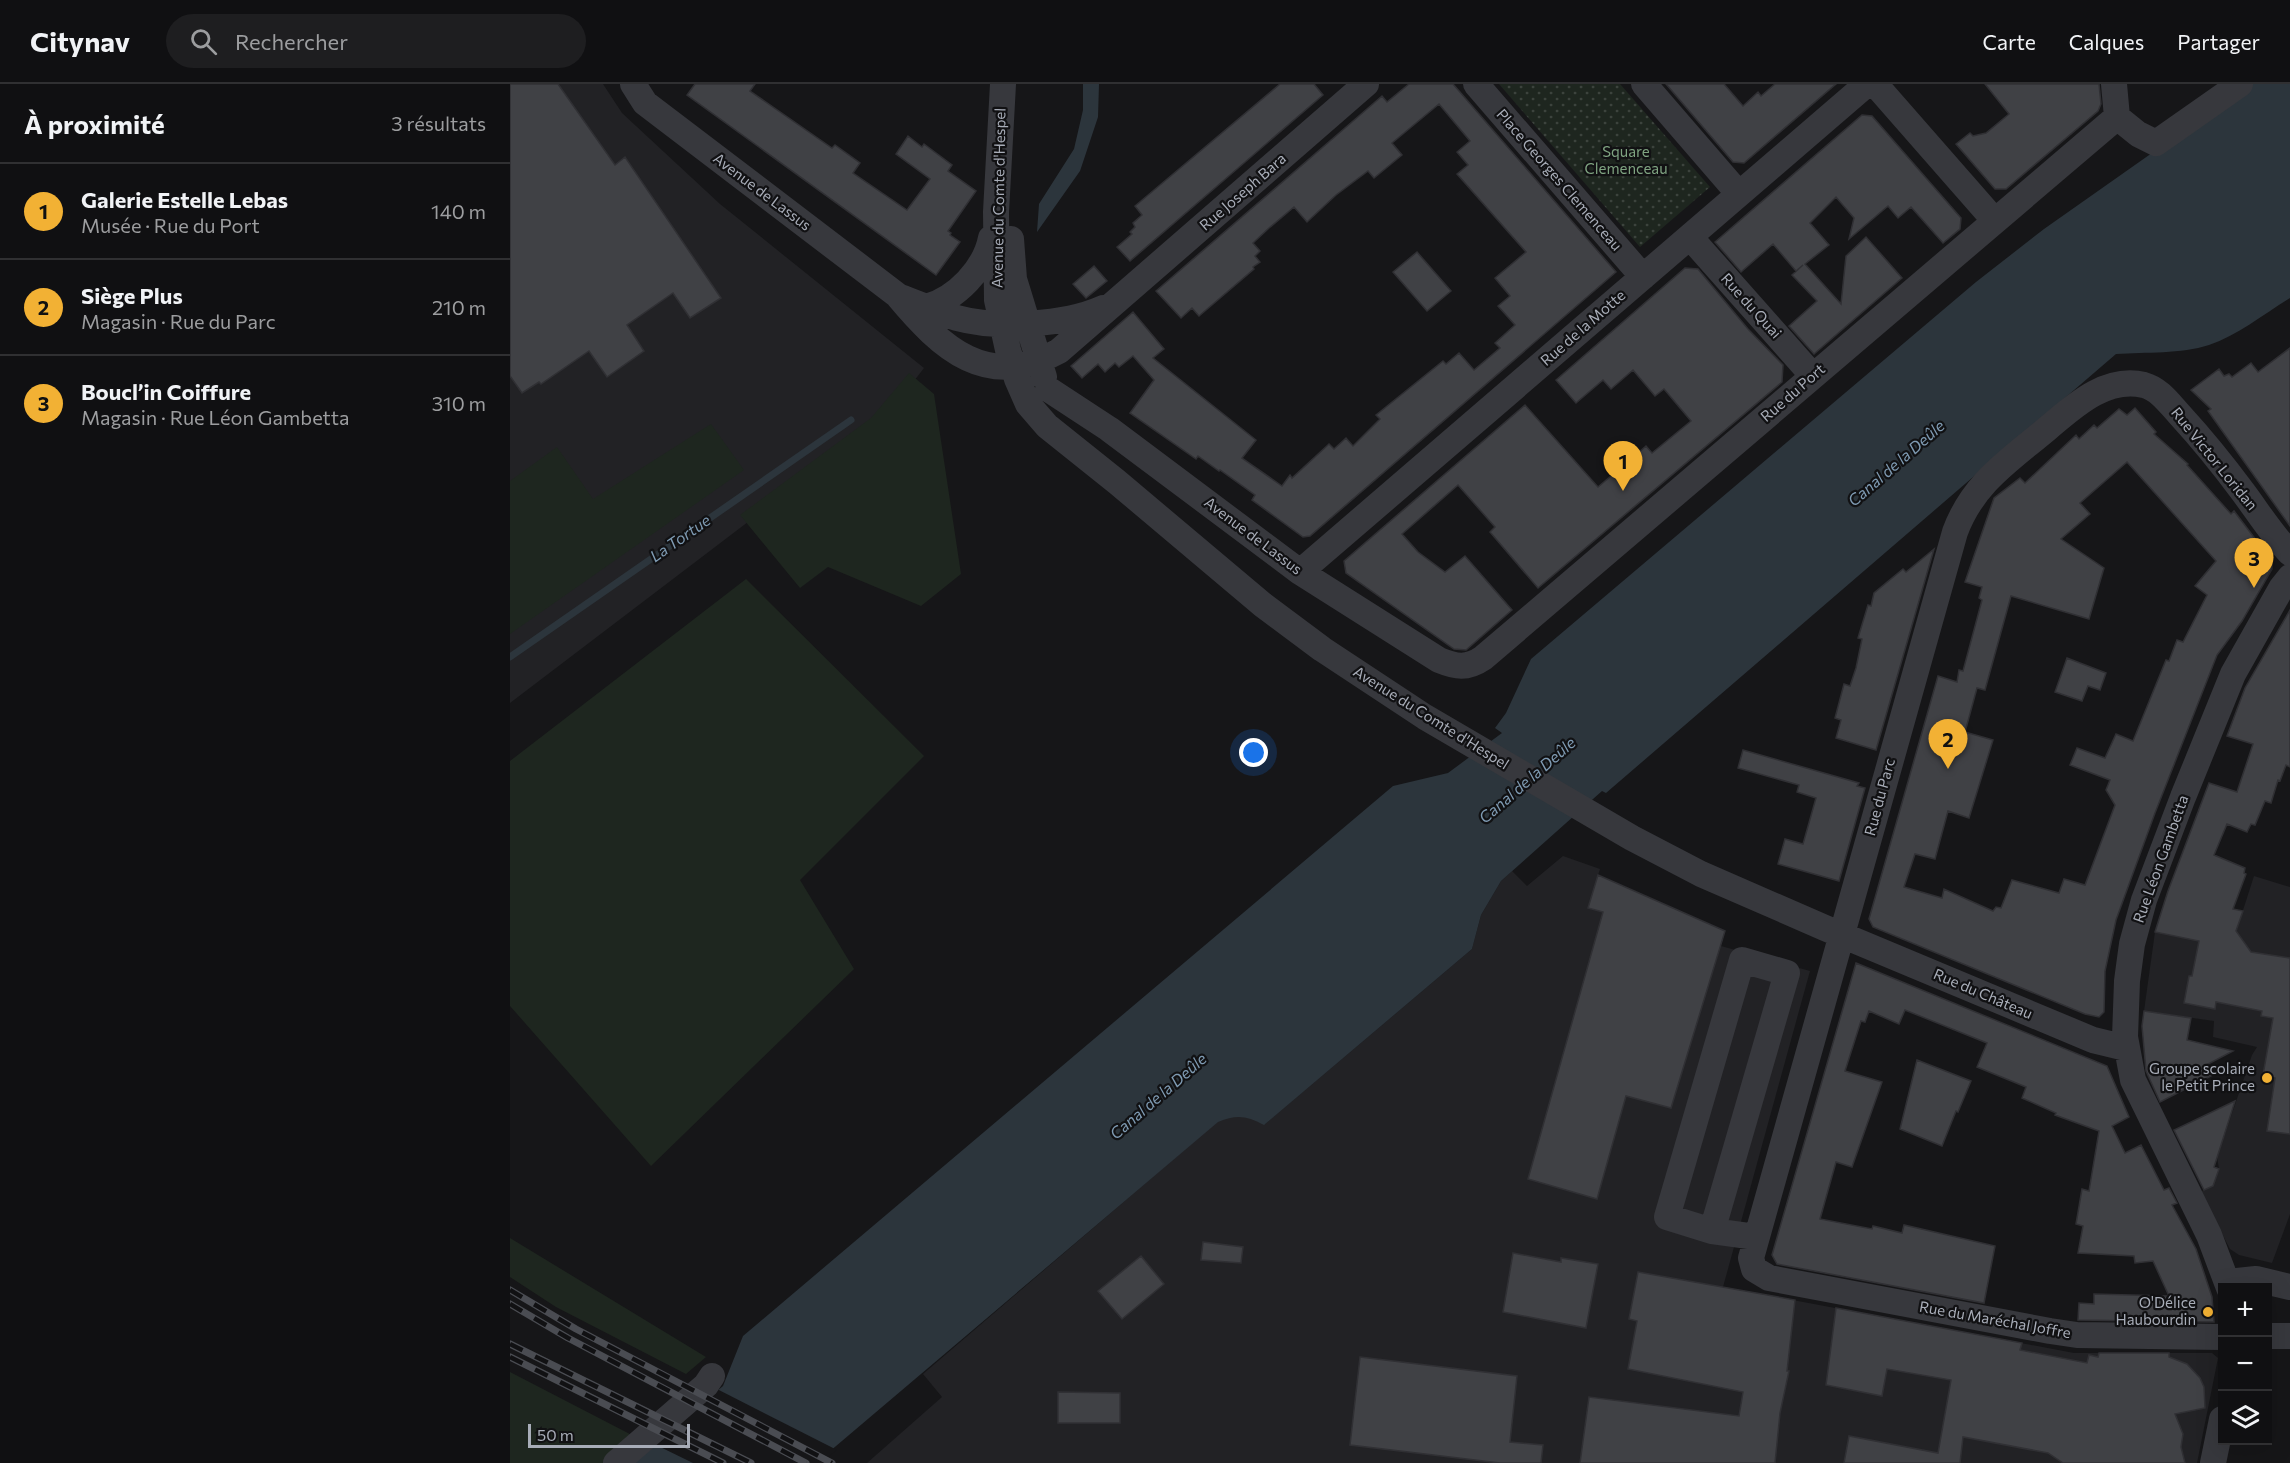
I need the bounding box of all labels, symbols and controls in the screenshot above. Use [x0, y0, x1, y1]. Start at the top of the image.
search box [166, 14, 586, 68]
text: Citynav [30, 24, 130, 58]
icon: search [187, 25, 220, 58]
text: Rechercher [235, 28, 348, 55]
text: Carte [1983, 29, 2036, 54]
text: Calques [2069, 29, 2144, 54]
text: Partager [2177, 29, 2260, 54]
street label: Place Georges Clemenceau [1493, 105, 1626, 254]
text: À proximité [24, 108, 165, 139]
street label: Avenue du Comte d'Hespel [987, 108, 1009, 288]
text: 3 résultats [391, 111, 486, 135]
park label: Square Clemenceau [1584, 142, 1668, 177]
street label: Avenue de Lassus [710, 149, 815, 234]
street label: Rue Joseph Bara [1195, 149, 1289, 234]
text: Galerie Estelle Lebas [81, 186, 288, 213]
text: 1 [39, 199, 48, 223]
text: 140 m [431, 199, 486, 223]
text: Musée · Rue du Port [81, 213, 260, 237]
street label: Rue du Quai [1718, 269, 1786, 342]
text: Siège Plus [81, 282, 183, 309]
street label: Rue de la Motte [1536, 286, 1628, 369]
text: 2 [38, 295, 49, 319]
text: 210 m [432, 295, 486, 319]
text: Magasin · Rue du Parc [81, 309, 276, 333]
street label: Rue du Port [1757, 359, 1828, 425]
text: Boucl’in Coiffure [81, 378, 251, 405]
text: 3 [38, 391, 49, 415]
text: 310 m [432, 391, 486, 415]
street label: Rue Victor Loridan [2168, 403, 2262, 513]
text: Magasin · Rue Léon Gambetta [81, 405, 349, 429]
water label: Canal de la Deûle [1843, 415, 1948, 510]
pin: 1 [1604, 442, 1642, 491]
street label: Avenue de Lassus [1201, 493, 1306, 578]
water label: La Tortue [646, 510, 714, 565]
pin: 3 [2234, 538, 2274, 588]
street label: Avenue du Comte d'Hespel [1350, 662, 1513, 773]
pin: 2 [1928, 720, 1968, 769]
water label: Canal de la Deûle [1474, 732, 1579, 827]
your location [1239, 738, 1268, 767]
street label: Rue du Parc [1860, 756, 1898, 837]
street label: Rue Léon Gambetta [2129, 792, 2192, 925]
street label: Rue du Château [1931, 964, 2036, 1022]
water label: Canal de la Deûle [1105, 1048, 1210, 1143]
place label: Groupe scolaire le Petit Prince [2149, 1059, 2255, 1094]
marker: Groupe scolaire le Petit Prince [2260, 1071, 2274, 1085]
map controls [2218, 1283, 2272, 1445]
button: + [2218, 1283, 2272, 1337]
place label: O'Délice Haubourdin [2115, 1293, 2196, 1328]
street label: Rue du Maréchal Joffre [1918, 1297, 2072, 1341]
marker: O'Délice Haubourdin [2201, 1305, 2215, 1319]
button: − [2218, 1337, 2272, 1391]
button: layers [2218, 1391, 2272, 1445]
scale bar [528, 1421, 690, 1448]
text: 50 m [537, 1425, 574, 1444]

